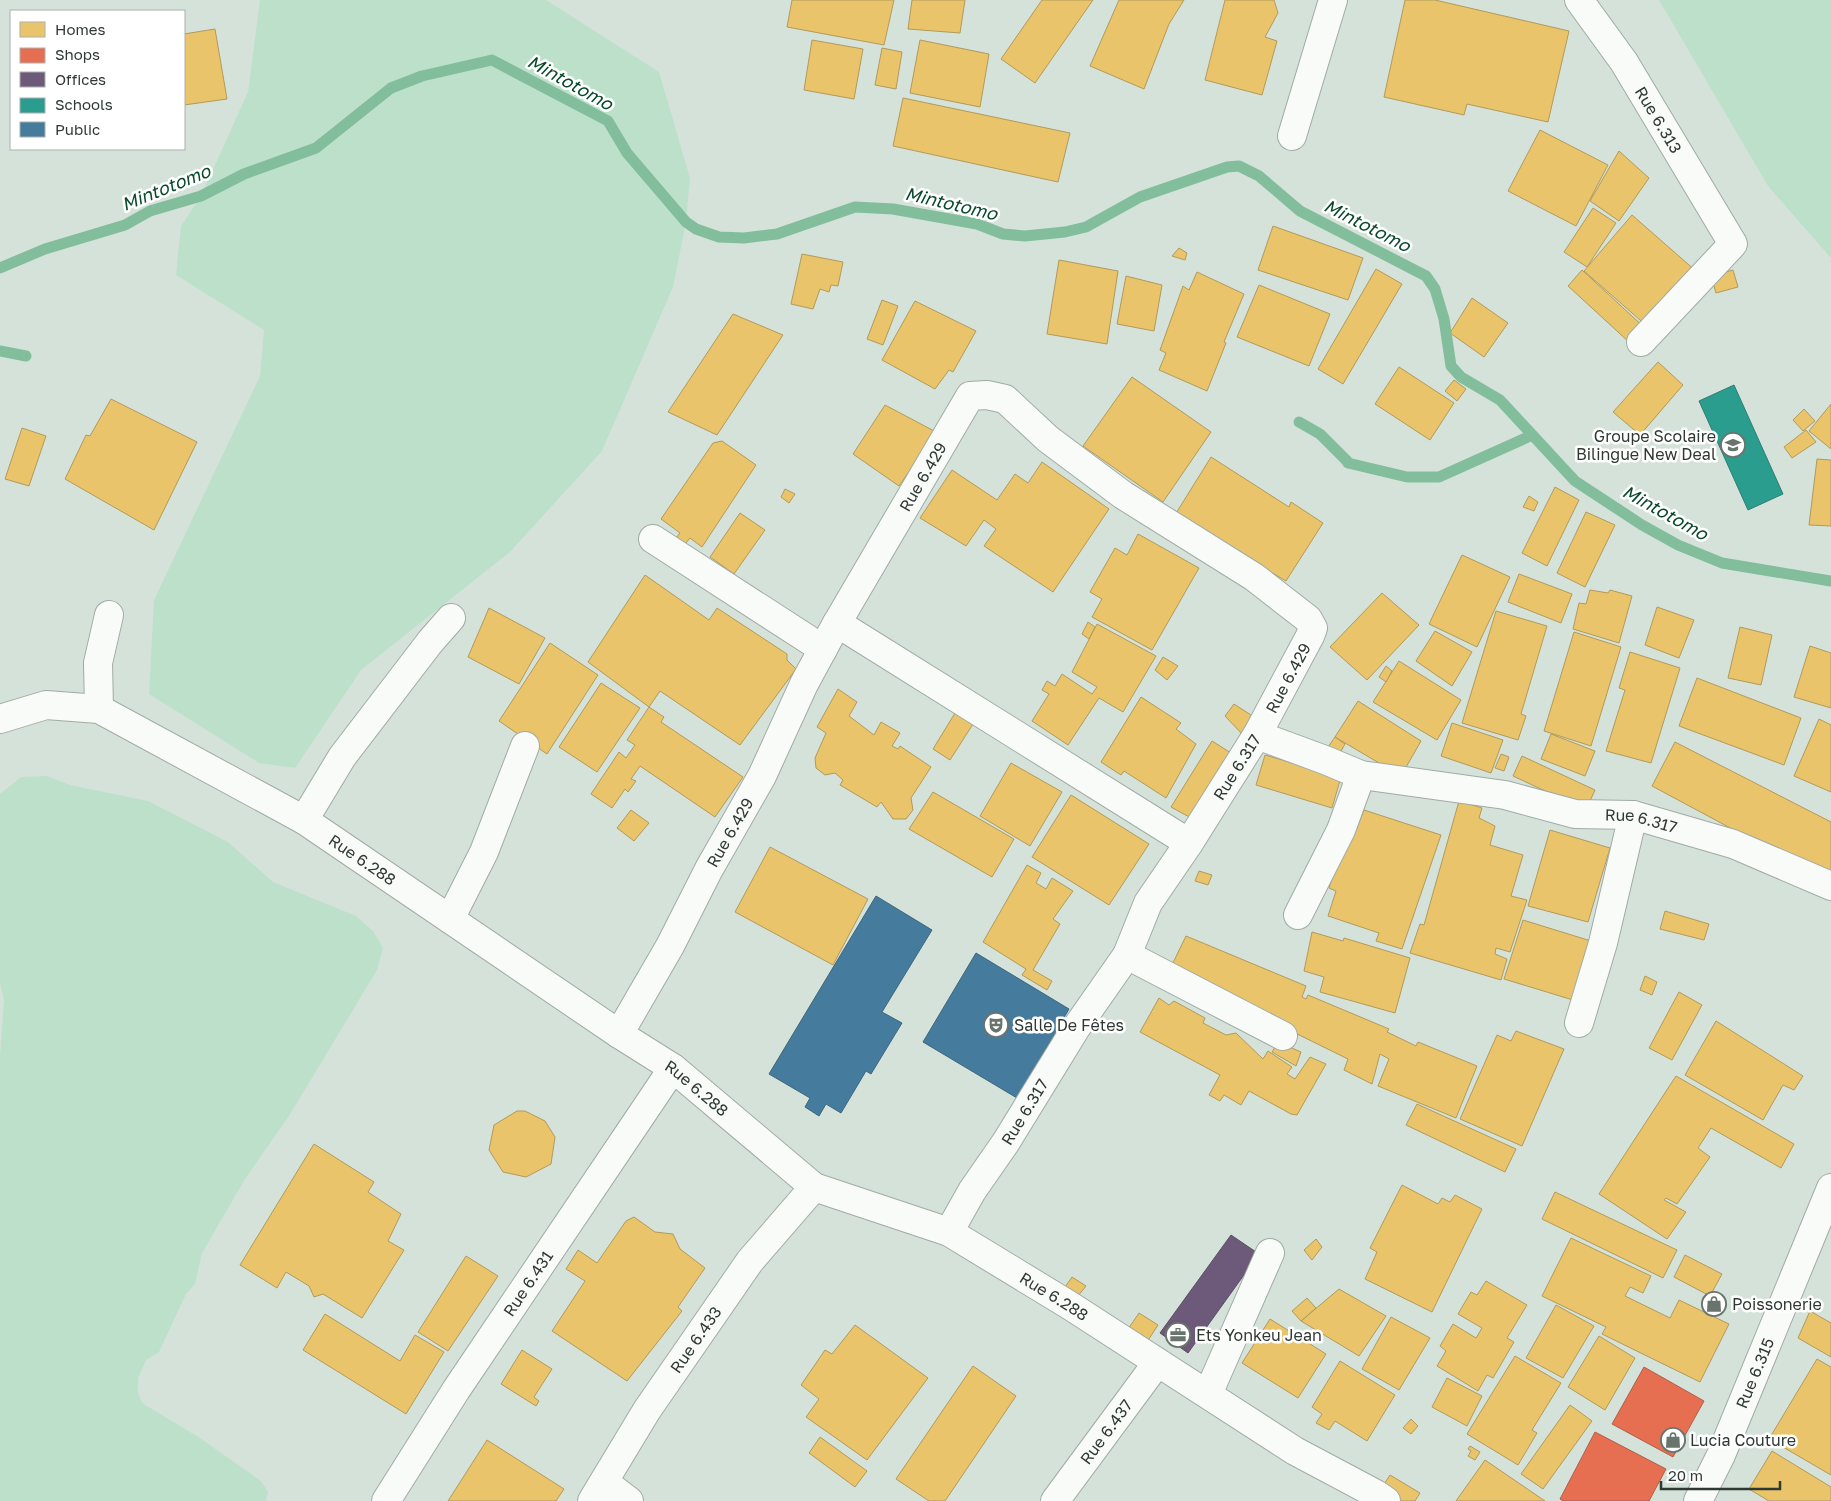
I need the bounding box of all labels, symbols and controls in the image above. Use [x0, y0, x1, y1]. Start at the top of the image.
legend [10, 10, 185, 150]
text: Homes [55, 20, 105, 38]
text: Shops [55, 45, 100, 63]
water label: Mintotomo [524, 50, 618, 115]
text: Offices [55, 70, 106, 88]
street label: Rue 6.313 [1631, 83, 1686, 157]
text: Schools [55, 95, 113, 113]
text: Public [55, 120, 100, 138]
water label: Mintotomo [118, 159, 214, 215]
water label: Mintotomo [903, 182, 1001, 225]
water label: Mintotomo [1321, 194, 1415, 257]
place label: Groupe Scolaire Bilingue New Deal [1576, 426, 1716, 464]
school or university icon: Groupe Scolaire Bilingue New Deal [1720, 432, 1746, 458]
street label: Rue 6.429 [895, 439, 951, 515]
water label: Mintotomo [1619, 480, 1713, 545]
street label: Rue 6.429 [1261, 639, 1315, 717]
street label: Rue 6.317 [1209, 731, 1265, 804]
street label: Rue 6.429 [702, 794, 757, 871]
street label: Rue 6.317 [1605, 805, 1680, 837]
street label: Rue 6.288 [325, 830, 400, 890]
theatre icon: Salle De Fêtes [983, 1012, 1009, 1038]
place label: Salle De Fêtes [1014, 1015, 1124, 1035]
street label: Rue 6.288 [661, 1056, 733, 1120]
street label: Rue 6.317 [997, 1075, 1052, 1149]
street label: Rue 6.431 [499, 1246, 557, 1320]
street label: Rue 6.288 [1016, 1268, 1092, 1325]
shop icon: Poissonerie [1701, 1291, 1727, 1317]
place label: Poissonerie [1732, 1294, 1822, 1314]
street label: Rue 6.433 [666, 1302, 726, 1377]
office icon: Ets Yonkeu Jean [1165, 1322, 1191, 1348]
place label: Ets Yonkeu Jean [1196, 1325, 1322, 1345]
street label: Rue 6.315 [1731, 1335, 1778, 1411]
street label: Rue 6.437 [1076, 1395, 1137, 1468]
shop icon: Lucia Couture [1660, 1427, 1686, 1453]
place label: Lucia Couture [1690, 1430, 1796, 1450]
scale bar [1661, 1458, 1780, 1490]
text: 20 m [1668, 1466, 1703, 1484]

